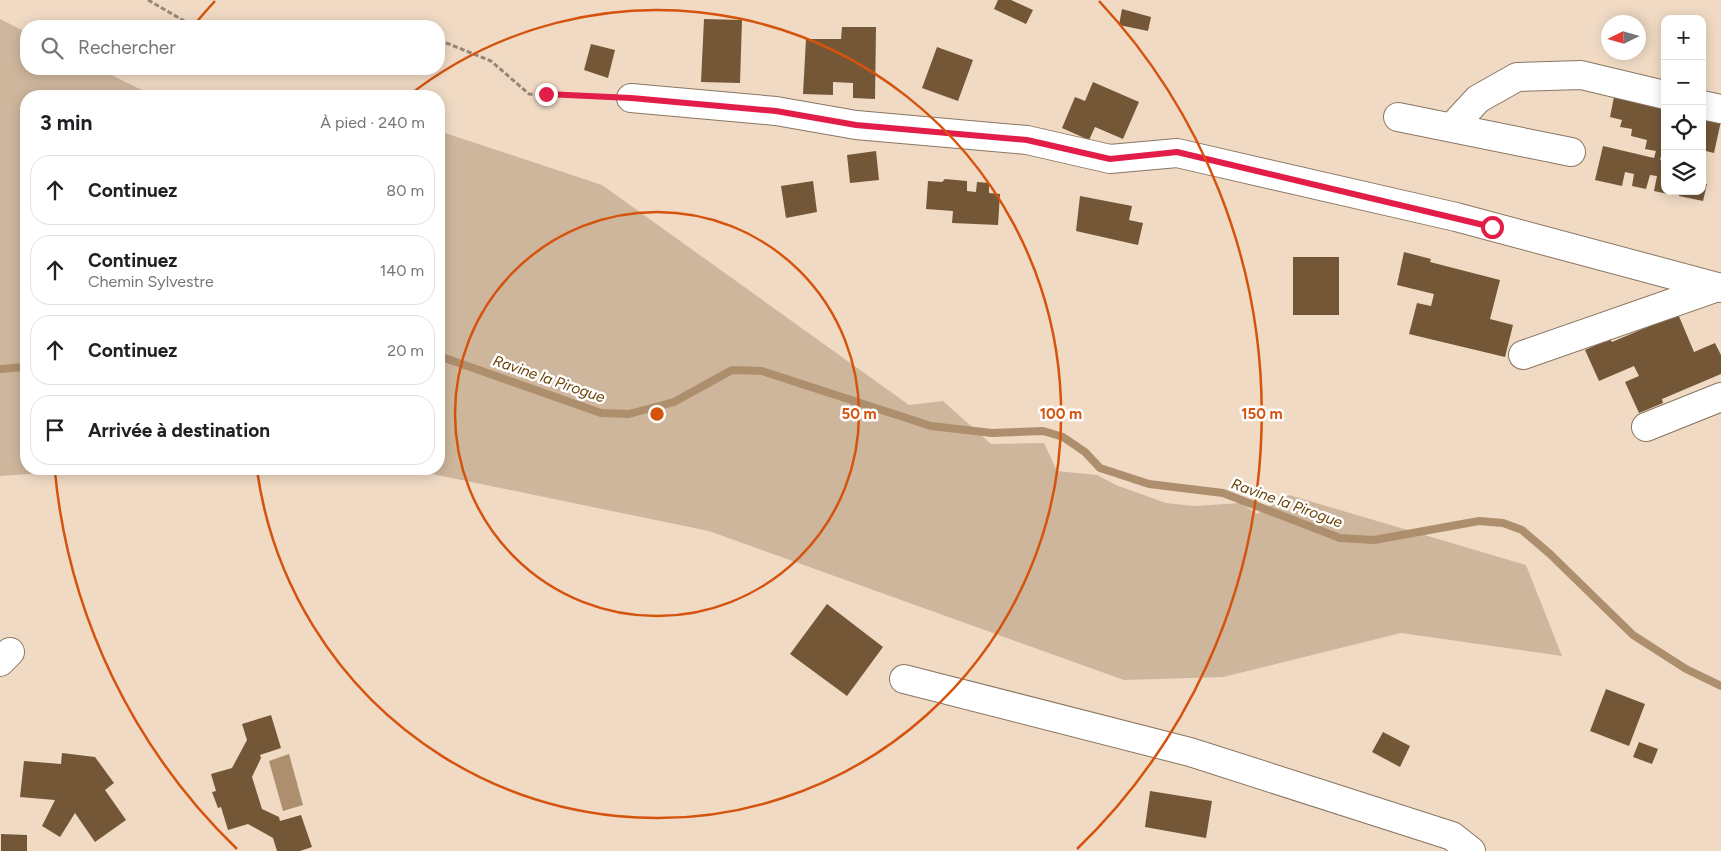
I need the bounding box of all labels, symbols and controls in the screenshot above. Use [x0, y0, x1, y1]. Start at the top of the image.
north arrow [1601, 15, 1646, 60]
map controls [1661, 15, 1706, 195]
button: + [1661, 15, 1706, 60]
search box [20, 20, 445, 75]
icon: search [38, 34, 66, 62]
text: Rechercher [78, 36, 176, 59]
button: − [1661, 60, 1706, 105]
route end [535, 83, 558, 106]
button: locate [1661, 105, 1706, 150]
text: 3 min [40, 110, 92, 135]
text: À pied · 240 m [320, 113, 425, 132]
button: layers [1661, 150, 1706, 195]
icon: ahead [41, 176, 69, 204]
text: Continuez [88, 179, 177, 202]
text: 80 m [386, 181, 424, 200]
route start [1481, 216, 1504, 239]
text: Continuez [88, 249, 177, 272]
icon: ahead [41, 256, 69, 284]
text: 140 m [380, 261, 424, 280]
text: Chemin Sylvestre [88, 272, 214, 291]
icon: ahead [41, 336, 69, 364]
text: Continuez [88, 339, 177, 362]
text: 20 m [387, 341, 424, 360]
water label: Ravine la Pirogue [491, 351, 607, 407]
centre of rings [648, 405, 666, 423]
text: 50 m [841, 405, 877, 423]
text: 100 m [1040, 405, 1082, 423]
text: 150 m [1241, 405, 1283, 423]
icon: arrive [41, 416, 69, 444]
text: Arrivée à destination [88, 419, 270, 442]
water label: Ravine la Pirogue [1229, 475, 1345, 531]

